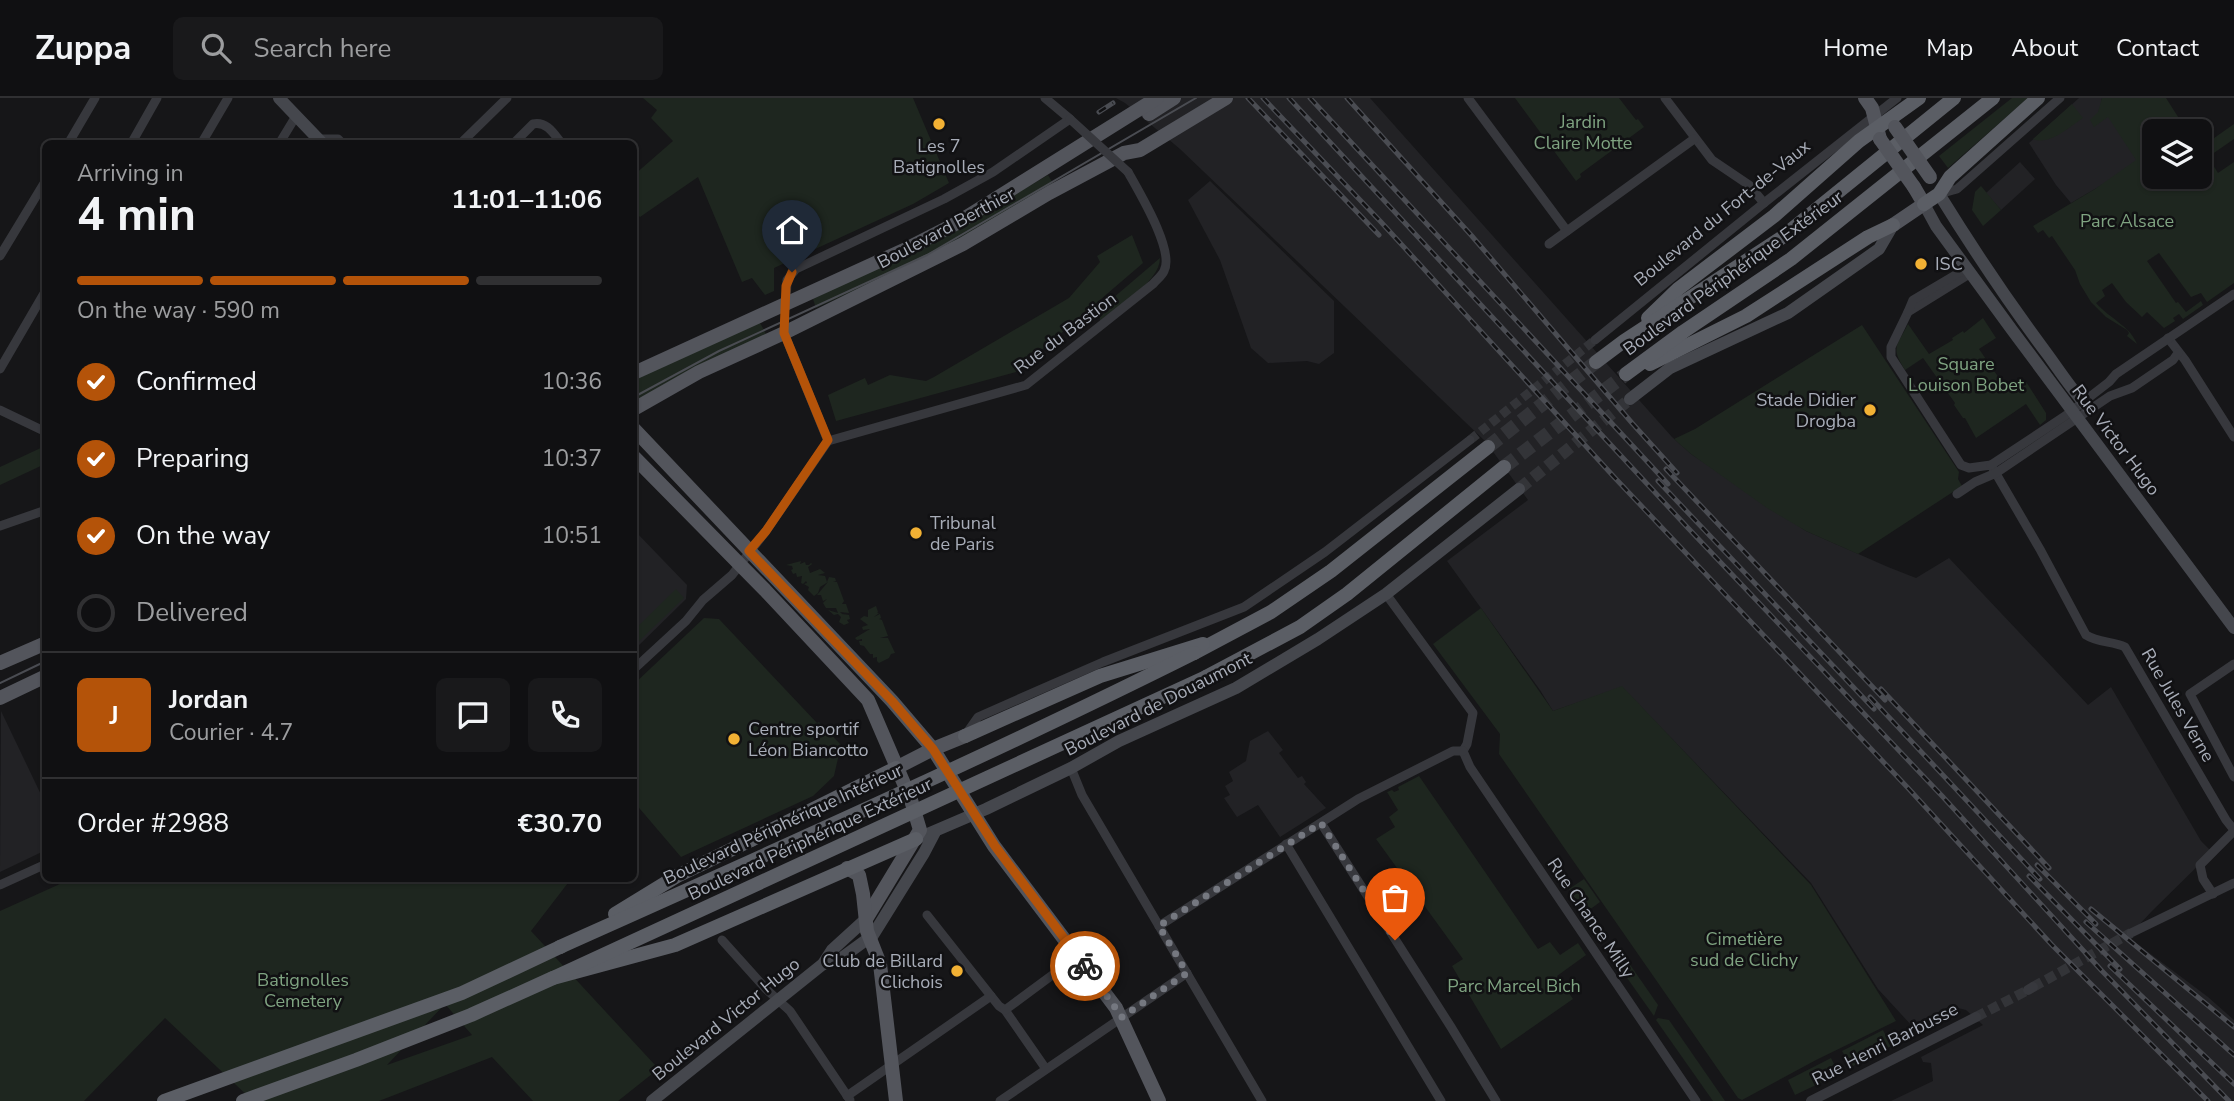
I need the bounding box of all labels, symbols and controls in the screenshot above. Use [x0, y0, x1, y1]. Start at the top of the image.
search box [173, 17, 663, 80]
text: Zuppa [35, 26, 131, 71]
icon: search [197, 29, 235, 67]
text: Search here [253, 31, 391, 66]
text: Home [1823, 32, 1888, 64]
text: Map [1926, 32, 1973, 64]
text: About [2011, 32, 2078, 64]
text: Contact [2116, 32, 2199, 64]
park label: Jardin Claire Motte [1534, 110, 1632, 155]
marker: Les 7 Batignolles [931, 116, 947, 132]
map controls [2142, 119, 2212, 189]
button: layers [2142, 119, 2212, 189]
place label: Les 7 Batignolles [893, 134, 985, 179]
street label: Boulevard du Fort-de-Vaux [1629, 134, 1816, 292]
text: Arriving in [77, 158, 184, 189]
street label: Boulevard Berthier [873, 181, 1019, 274]
text: 11:01–11:06 [451, 182, 602, 217]
text: 4 min [77, 183, 196, 246]
street label: Boulevard Périphérique Extérieur [1618, 185, 1848, 361]
pin [762, 200, 822, 272]
park label: Parc Alsace [2080, 209, 2174, 233]
icon: home [773, 211, 811, 249]
place label: ISC [1935, 252, 1963, 276]
marker: ISC [1913, 256, 1929, 272]
street label: Rue du Bastion [1009, 287, 1121, 379]
text: On the way · 590 m [77, 295, 280, 326]
park label: Square Louison Bobet [1908, 352, 2025, 397]
icon: check [77, 363, 115, 401]
text: Confirmed [136, 364, 257, 399]
text: 10:36 [542, 366, 602, 397]
street label: Rue Victor Hugo [2066, 380, 2166, 500]
place label: Stade Didier Drogba [1756, 388, 1857, 433]
marker: Stade Didier Drogba [1862, 402, 1878, 418]
icon: check [77, 440, 115, 478]
text: Preparing [136, 441, 249, 476]
text: 10:37 [542, 443, 602, 474]
place label: Tribunal de Paris [930, 511, 996, 556]
icon: check [77, 517, 115, 555]
text: On the way [136, 518, 270, 553]
text: 10:51 [542, 520, 602, 551]
marker: Tribunal de Paris [908, 525, 924, 541]
text: Delivered [136, 595, 248, 630]
street label: Rue Jules Verne [2136, 644, 2220, 766]
street label: Boulevard de Douaumont [1060, 646, 1256, 762]
button: chat [436, 678, 510, 752]
button: phone [528, 678, 602, 752]
text: Jordan [169, 682, 248, 717]
text: J [109, 698, 119, 733]
text: Courier · 4.7 [169, 717, 293, 748]
place label: Centre sportif Léon Biancotto [748, 717, 869, 762]
marker: Centre sportif Léon Biancotto [726, 731, 742, 747]
street label: Boulevard Périphérique Intérieur [660, 758, 907, 890]
street label: Boulevard Périphérique Extérieur [684, 772, 936, 906]
text: Order #2988 [77, 806, 229, 841]
text: €30.70 [518, 806, 602, 841]
street label: Rue Chance Milly [1542, 853, 1641, 983]
pin [1365, 868, 1425, 940]
icon: bag [1376, 879, 1414, 917]
park label: Cimetière sud de Clichy [1690, 927, 1799, 972]
courier [1050, 931, 1120, 1001]
icon: bike [1066, 947, 1104, 985]
place label: Club de Billard Clichois [822, 949, 943, 994]
street label: Boulevard Victor Hugo [647, 952, 805, 1086]
marker: Club de Billard Clichois [949, 963, 965, 979]
park label: Batignolles Cemetery [257, 968, 349, 1013]
park label: Parc Marcel Bich [1447, 974, 1581, 998]
street label: Rue Henri Barbusse [1808, 997, 1962, 1091]

